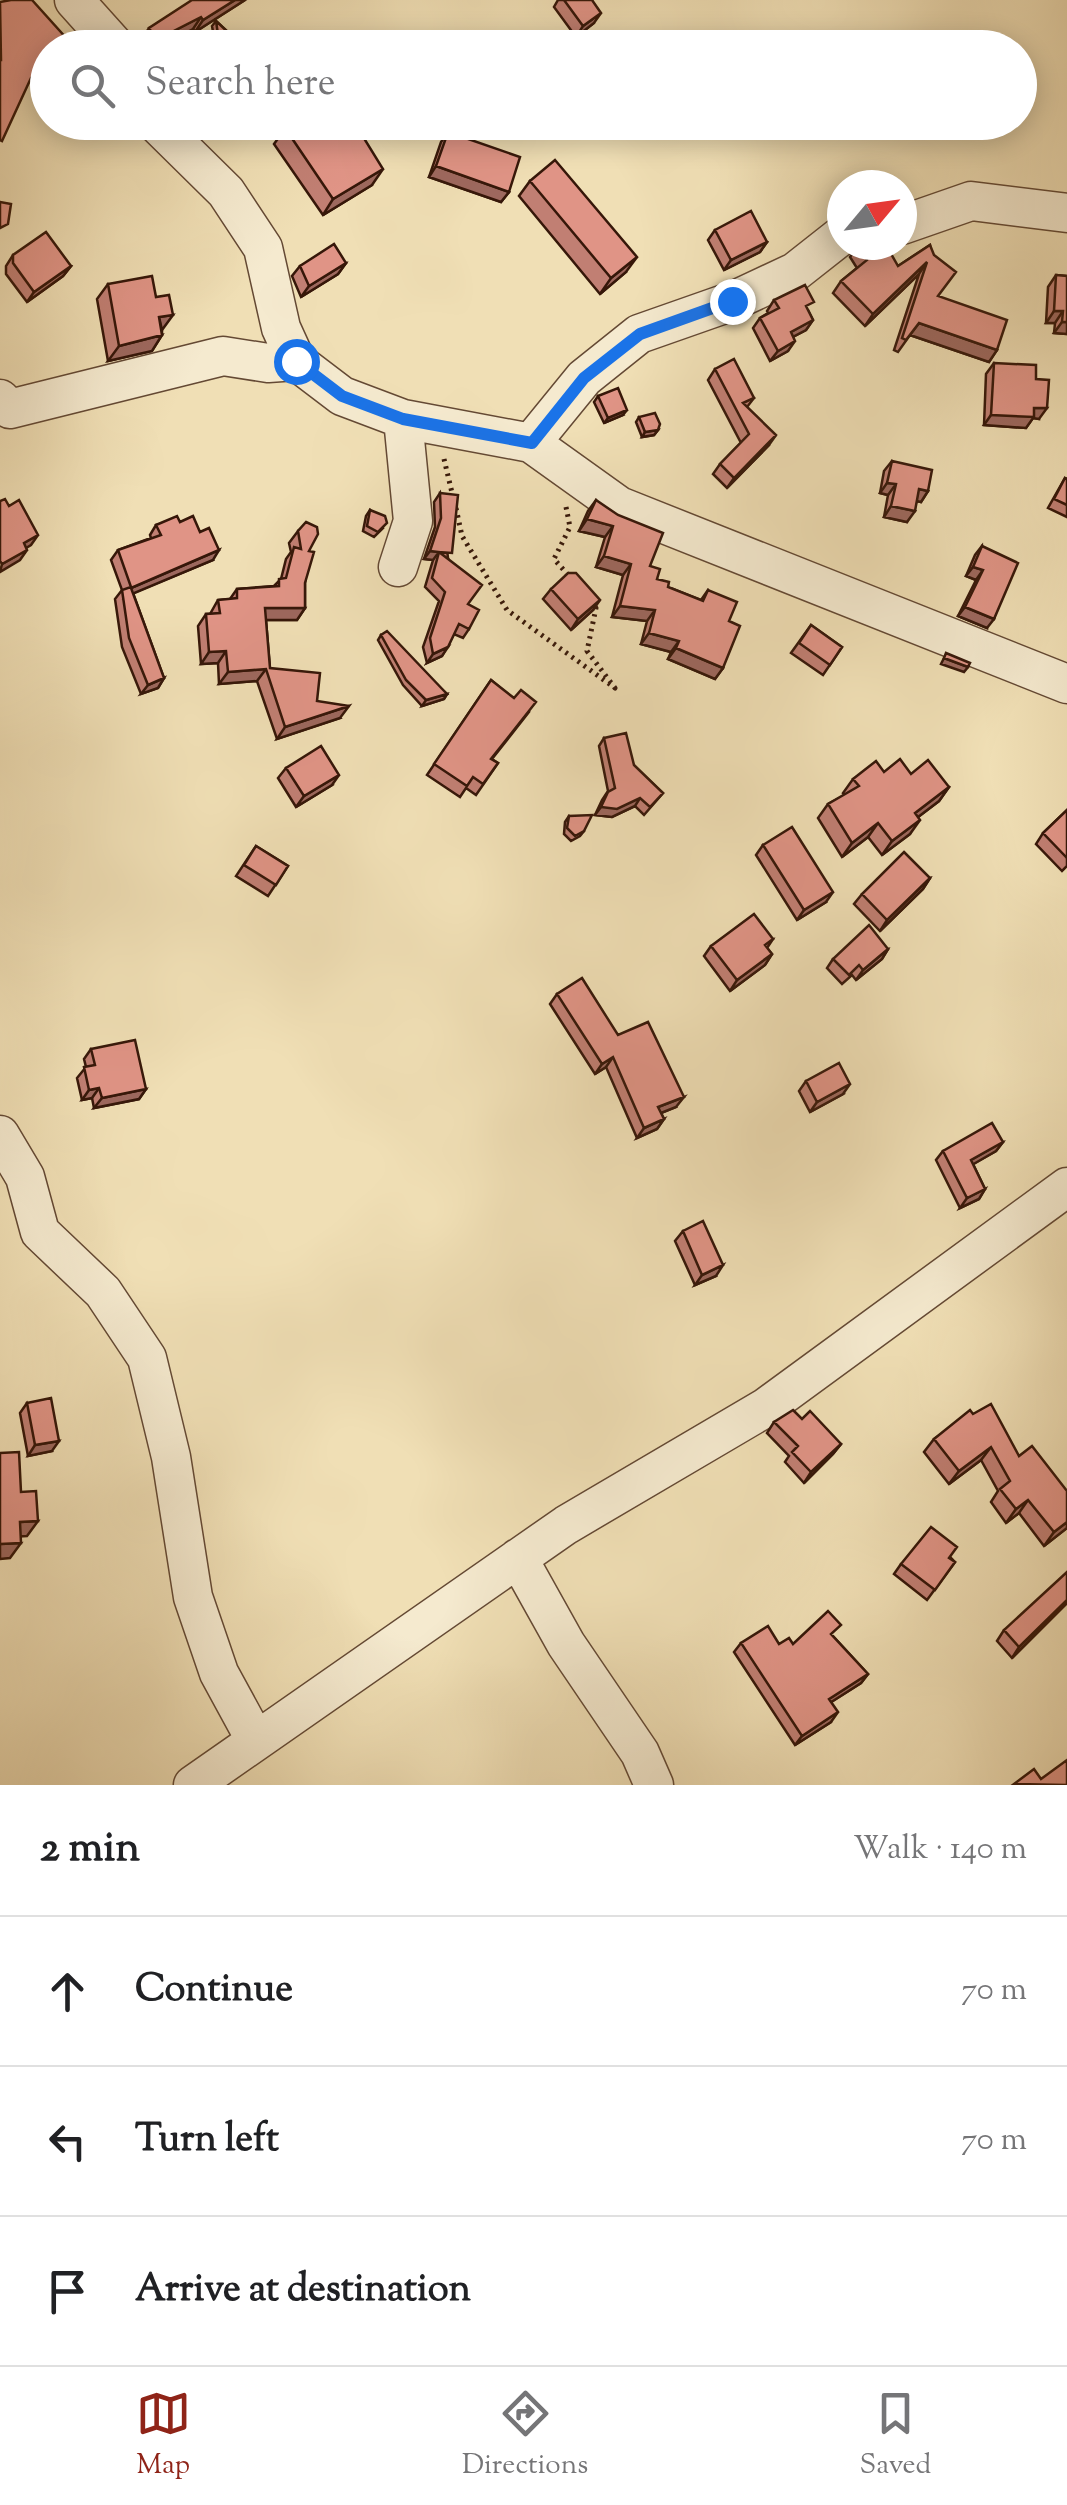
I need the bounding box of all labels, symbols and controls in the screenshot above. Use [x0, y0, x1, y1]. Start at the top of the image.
search box [30, 30, 1037, 140]
icon: search [65, 58, 120, 113]
text: Search here [145, 58, 336, 112]
north arrow [827, 170, 917, 260]
route end [710, 279, 756, 325]
route start [274, 339, 320, 385]
text: 2 min [40, 1820, 140, 1880]
text: Walk · 140 m [853, 1827, 1027, 1873]
icon: ahead [40, 1964, 95, 2019]
text: Continue [135, 1964, 293, 2018]
text: 70 m [961, 1968, 1027, 2014]
icon: left [40, 2114, 95, 2169]
text: Turn left [135, 2114, 279, 2168]
text: 70 m [961, 2118, 1027, 2164]
icon: arrive [40, 2264, 95, 2319]
text: Arrive at destination [135, 2264, 471, 2318]
tab: Map [136, 2386, 191, 2486]
tab: Directions [462, 2386, 588, 2486]
tab: Saved [859, 2386, 931, 2486]

